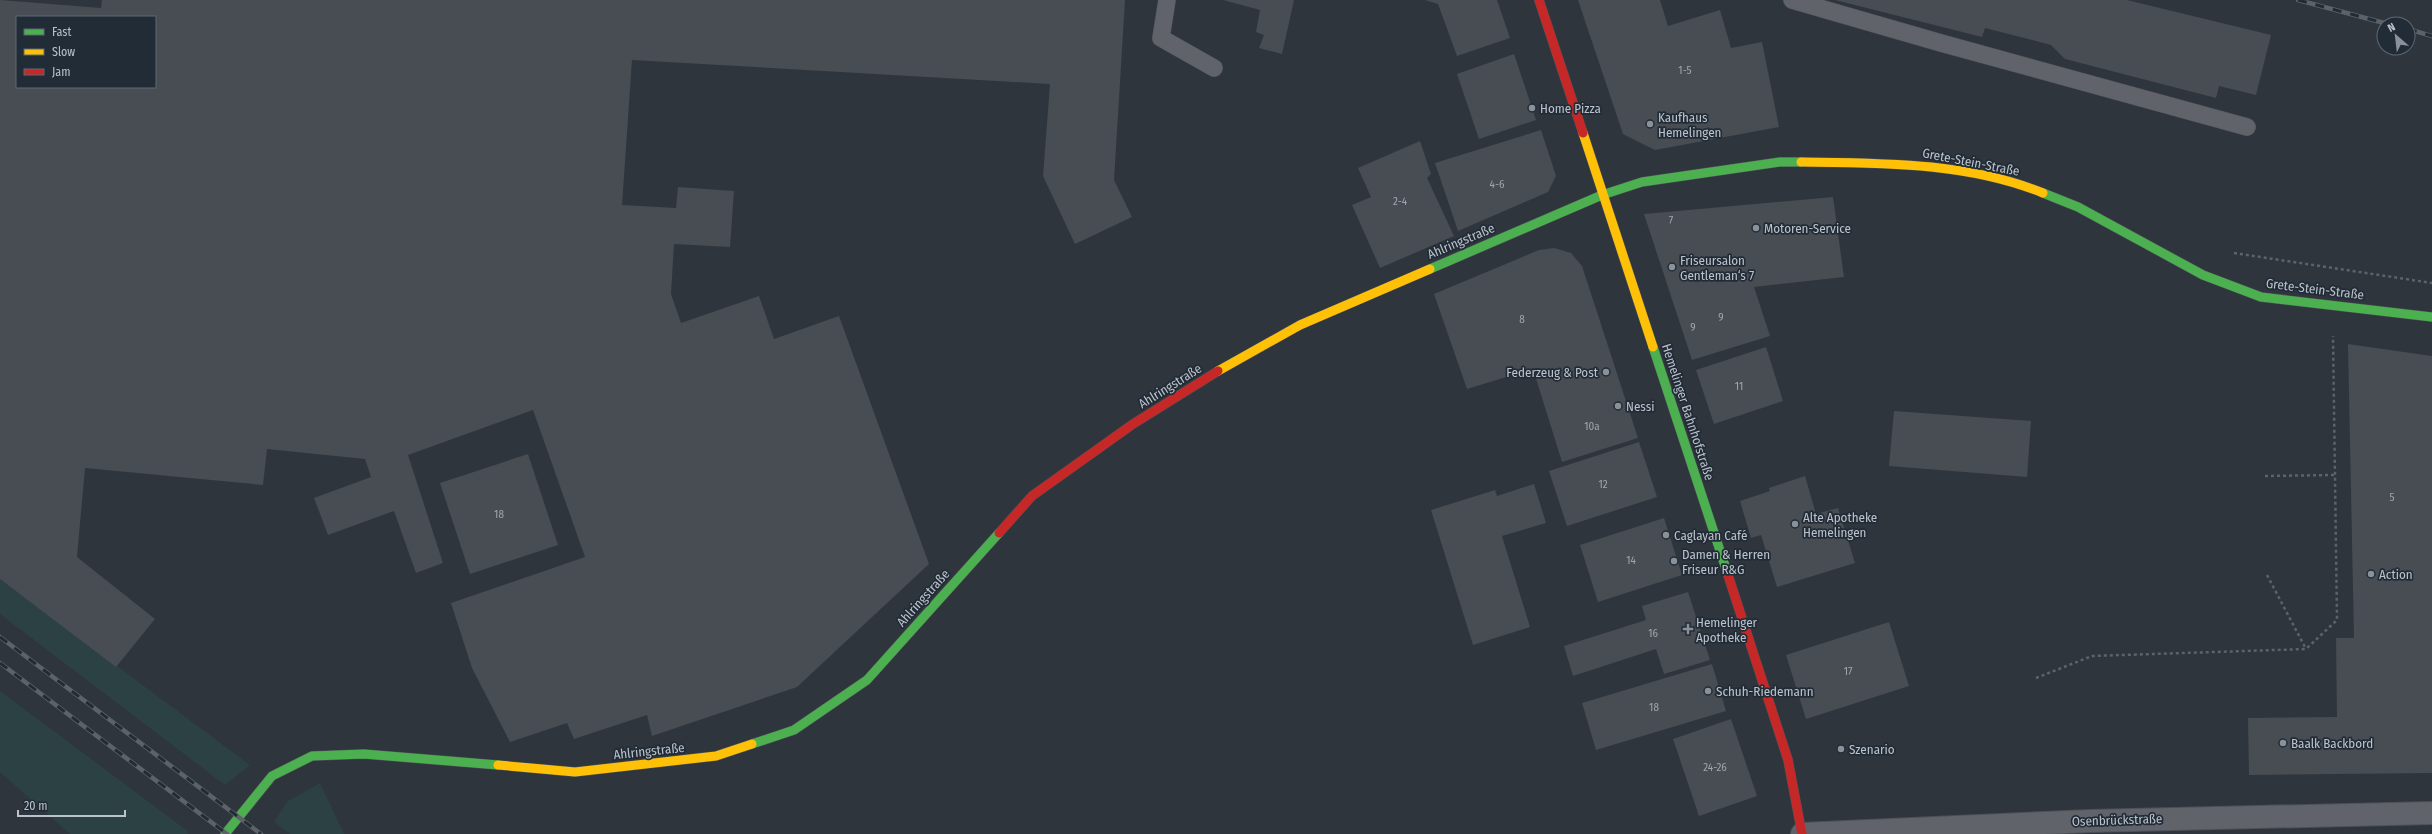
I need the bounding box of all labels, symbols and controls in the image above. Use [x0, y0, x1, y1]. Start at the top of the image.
legend [16, 16, 156, 88]
north arrow [2376, 16, 2416, 56]
text: N [2386, 20, 2398, 35]
text: Fast [52, 25, 71, 39]
text: Slow [52, 45, 75, 59]
house number: 1-5 [1678, 64, 1692, 77]
text: Jam [52, 65, 70, 79]
place label: Home Pizza [1540, 101, 1601, 116]
marker: Home Pizza [1527, 103, 1537, 113]
place label: Kaufhaus Hemelingen [1658, 110, 1721, 140]
marker: Kaufhaus Hemelingen [1645, 119, 1655, 129]
street label: Grete-Stein-Straße [1921, 145, 2021, 179]
house number: 4-6 [1490, 178, 1505, 191]
house number: 2-4 [1393, 195, 1408, 208]
house number: 7 [1669, 214, 1674, 227]
street label: Ahlringstraße [1425, 220, 1497, 262]
place label: Motoren-Service [1764, 221, 1851, 236]
marker: Motoren-Service [1751, 223, 1761, 233]
place label: Friseursalon Gentleman‘s 7 [1680, 253, 1754, 283]
marker: Friseursalon Gentleman‘s 7 [1667, 262, 1677, 272]
street label: Grete-Stein-Straße [2265, 276, 2365, 302]
house number: 9 [1718, 311, 1724, 324]
house number: 8 [1519, 313, 1525, 326]
house number: 9 [1690, 321, 1696, 334]
street label: Hemelinger Bahnhofstraße [1659, 342, 1717, 482]
street label: Ahlringstraße [1136, 361, 1204, 411]
place label: Federzeug & Post [1506, 365, 1599, 380]
marker: Federzeug & Post [1601, 367, 1611, 377]
house number: 11 [1735, 380, 1743, 393]
place label: Nessi [1626, 399, 1655, 414]
marker: Nessi [1613, 401, 1623, 411]
house number: 10a [1584, 420, 1600, 433]
house number: 12 [1598, 478, 1608, 491]
house number: 5 [2389, 491, 2395, 504]
house number: 18 [494, 508, 504, 521]
place label: Alte Apotheke Hemelingen [1803, 510, 1877, 540]
marker: Alte Apotheke Hemelingen [1790, 519, 1800, 529]
place label: Caglayan Café [1674, 528, 1747, 543]
marker: Caglayan Café [1661, 530, 1671, 540]
place label: Damen & Herren Friseur R&G [1682, 547, 1770, 577]
house number: 14 [1626, 554, 1636, 567]
marker: Damen & Herren Friseur R&G [1669, 556, 1679, 566]
street label: Ahlringstraße [894, 566, 952, 630]
place label: Action [2379, 567, 2413, 582]
marker: Action [2366, 569, 2376, 579]
place label: Hemelinger Apotheke [1696, 615, 1758, 645]
marker: Hemelinger Apotheke [1683, 624, 1693, 634]
house number: 16 [1648, 627, 1658, 640]
house number: 17 [1844, 665, 1853, 678]
place label: Schuh-Riedemann [1716, 684, 1814, 699]
marker: Schuh-Riedemann [1703, 686, 1713, 696]
house number: 18 [1649, 701, 1659, 714]
place label: Baalk Backbord [2291, 736, 2373, 751]
marker: Baalk Backbord [2278, 738, 2288, 748]
street label: Ahlringstraße [613, 740, 685, 762]
place label: Szenario [1849, 742, 1895, 757]
marker: Szenario [1836, 744, 1846, 754]
house number: 24-26 [1703, 761, 1727, 774]
scale bar [18, 792, 125, 818]
text: 20 m [24, 799, 48, 813]
street label: Osenbrückstraße [2072, 811, 2162, 829]

